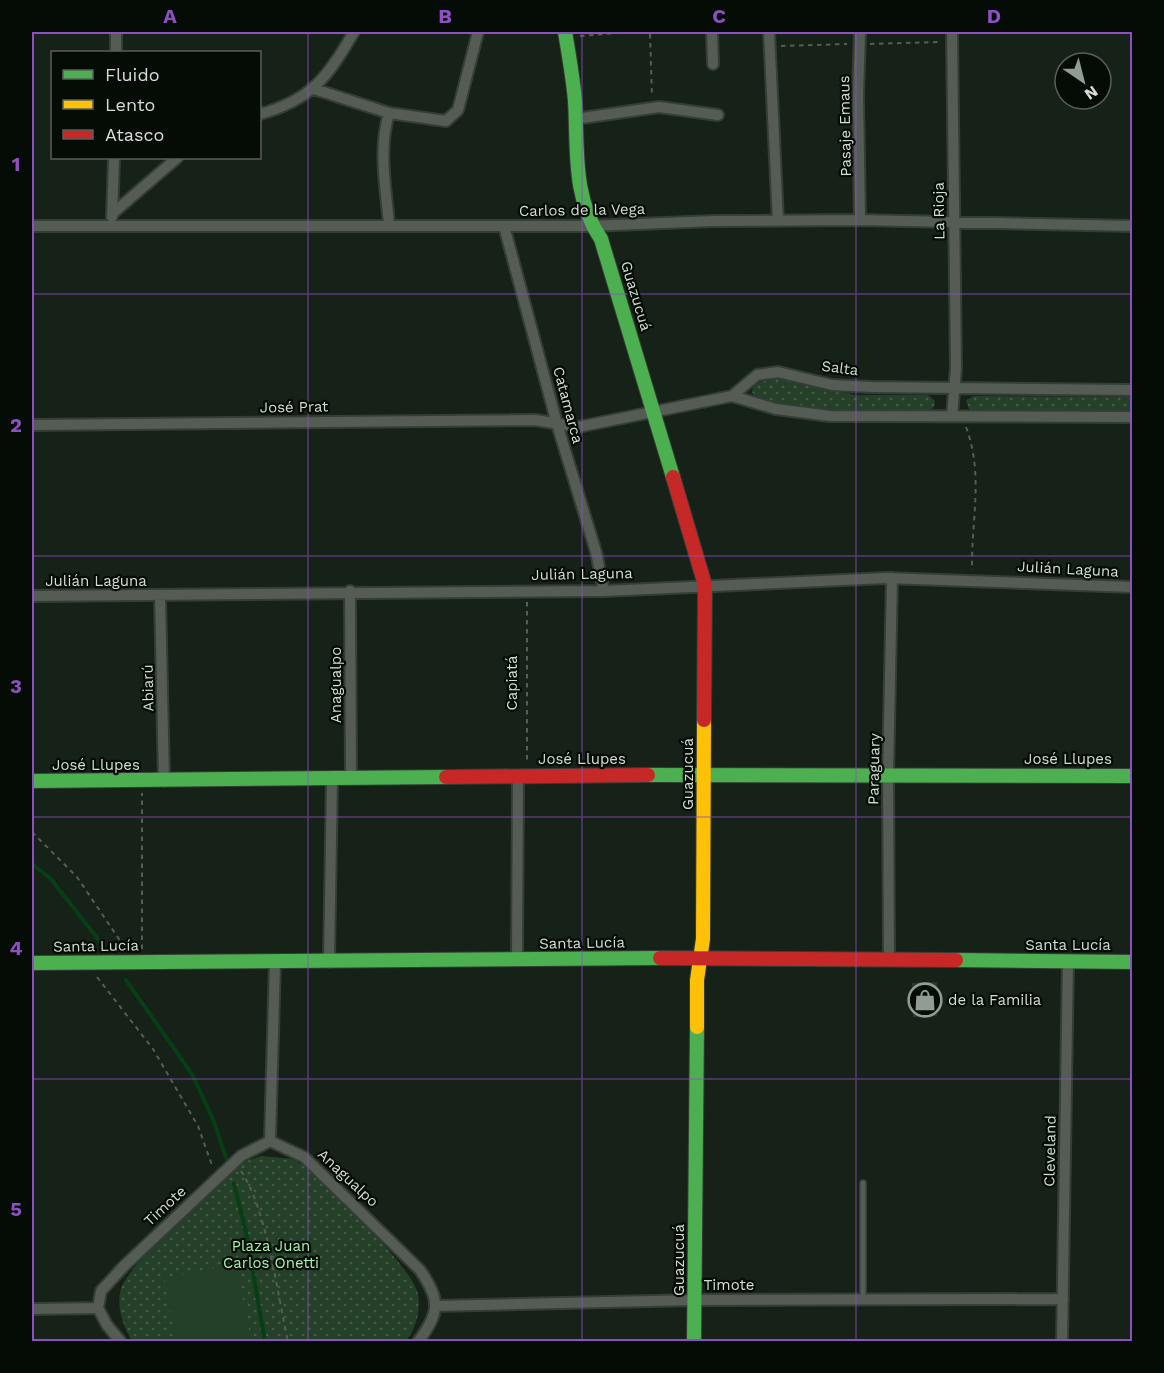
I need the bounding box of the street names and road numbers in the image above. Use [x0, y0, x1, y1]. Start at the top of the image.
street label: Pasaje Emaus [835, 75, 855, 177]
street label: La Rioja [929, 182, 949, 240]
street label: Carlos de la Vega [519, 200, 646, 220]
street label: Guazucuá [617, 259, 655, 334]
street label: Salta [821, 357, 860, 379]
street label: Catamarca [549, 365, 587, 446]
street label: José Prat [260, 397, 329, 417]
street label: Julián Laguna [1017, 557, 1120, 581]
street label: Julián Laguna [531, 564, 633, 584]
street label: Julián Laguna [45, 572, 147, 590]
street label: Anagualpo [327, 647, 345, 723]
street label: Capiatá [503, 655, 521, 711]
street label: Abiarú [139, 664, 157, 712]
street label: Paraguary [864, 733, 884, 805]
street label: Guazucuá [679, 737, 697, 810]
street label: José Llupes [538, 750, 626, 768]
street label: José Llupes [1024, 750, 1112, 768]
street label: José Llupes [52, 756, 140, 774]
street label: Santa Lucía [539, 933, 625, 953]
street label: Santa Lucía [53, 936, 139, 956]
street label: Santa Lucía [1025, 936, 1111, 954]
street label: Cleveland [1040, 1115, 1060, 1187]
street label: Anagualpo [314, 1145, 382, 1211]
street label: Timote [140, 1182, 190, 1230]
street label: Guazucuá [670, 1223, 688, 1296]
street label: Timote [704, 1276, 754, 1294]

